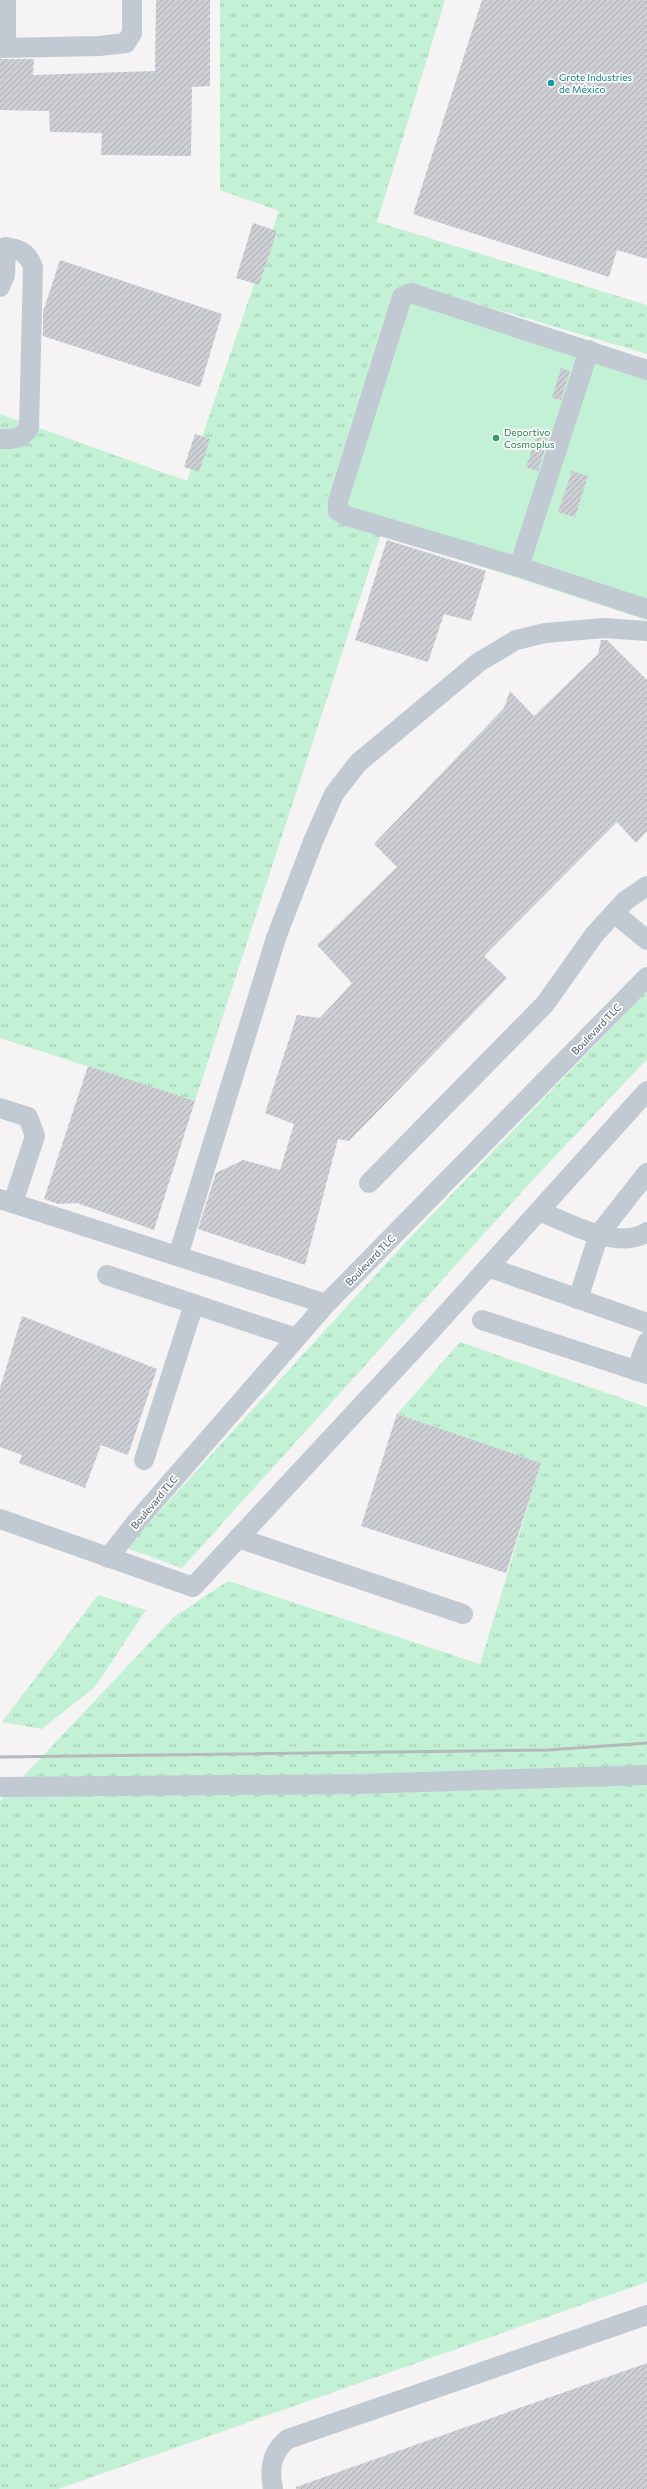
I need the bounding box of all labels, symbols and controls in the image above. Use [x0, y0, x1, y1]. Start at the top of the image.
place label: Grote Industries de México [559, 71, 633, 95]
marker: Grote Industries de México [546, 78, 556, 88]
place label: Deportivo Cosmoplus [504, 426, 555, 450]
marker: Deportivo Cosmoplus [491, 433, 501, 443]
street label: Boulevard TLC [569, 1001, 623, 1057]
street label: Boulevard TLC [343, 1232, 397, 1288]
street label: Boulevard TLC [128, 1473, 180, 1531]

